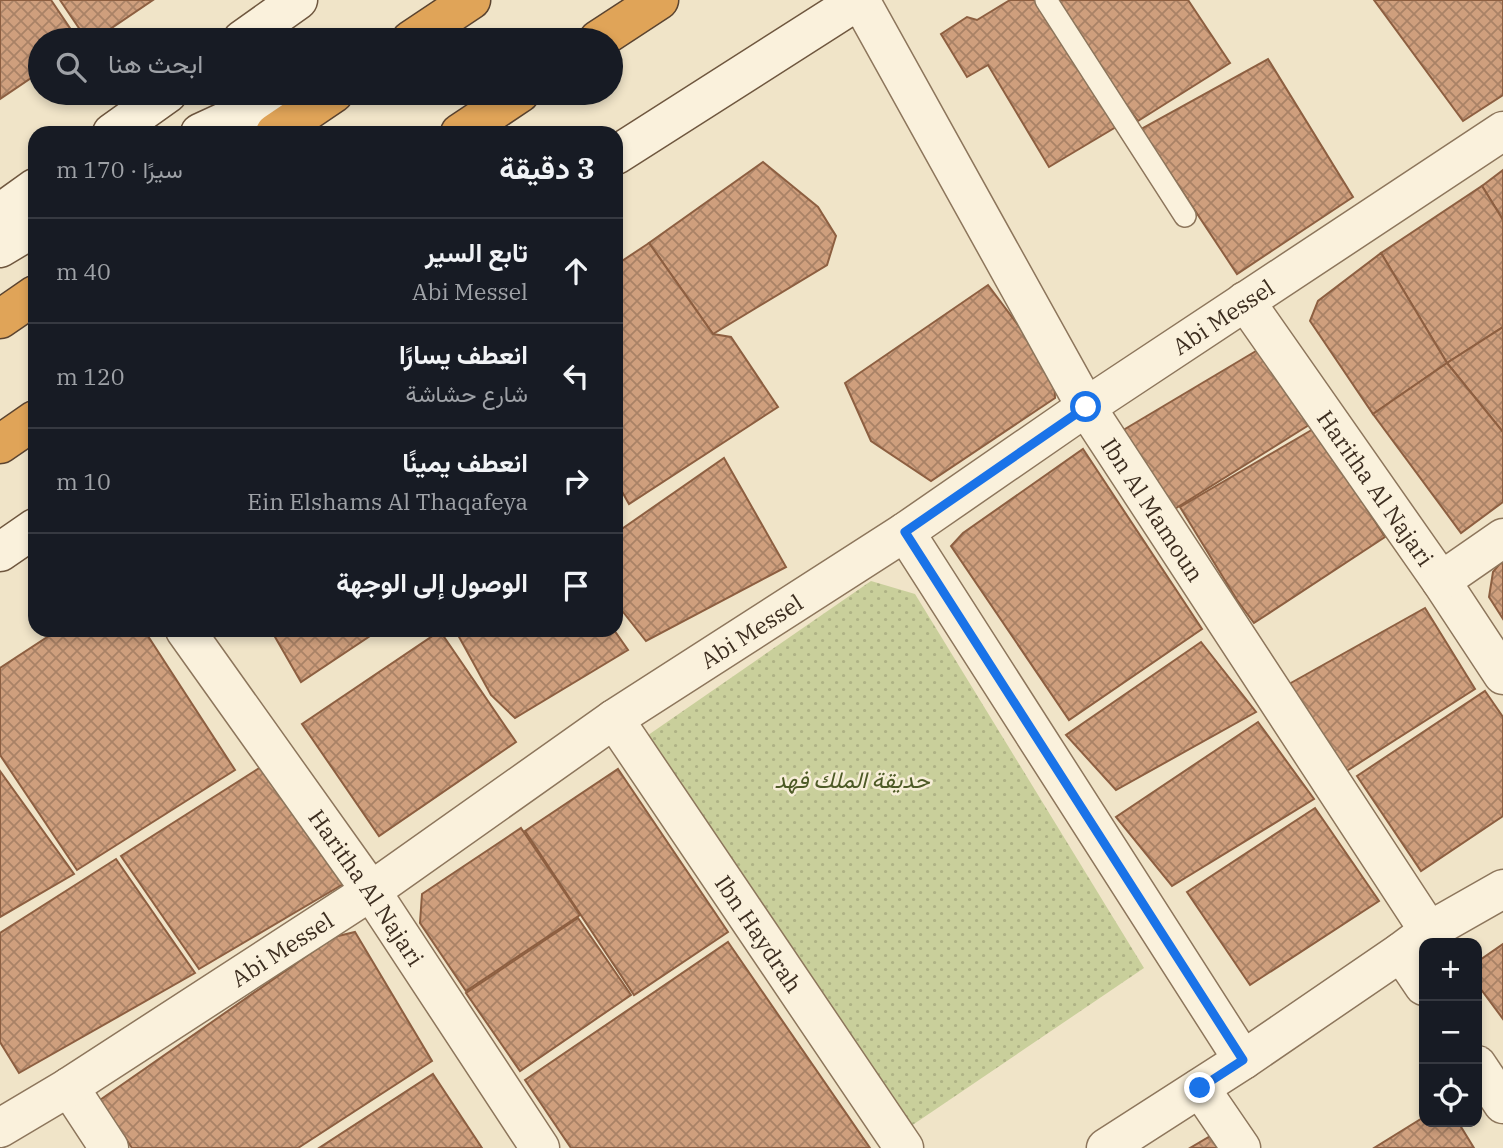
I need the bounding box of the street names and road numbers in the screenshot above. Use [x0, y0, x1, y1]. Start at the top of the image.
street label: Abi Messel [1166, 272, 1280, 361]
street label: Haritha Al Najari [1311, 404, 1441, 572]
street label: Ibn Al Mamoun [1095, 432, 1211, 587]
street label: Abi Messel [694, 587, 808, 675]
street label: Haritha Al Najari [302, 803, 431, 971]
street label: Ibn Haydrah [709, 869, 809, 998]
street label: Abi Messel [225, 905, 339, 993]

